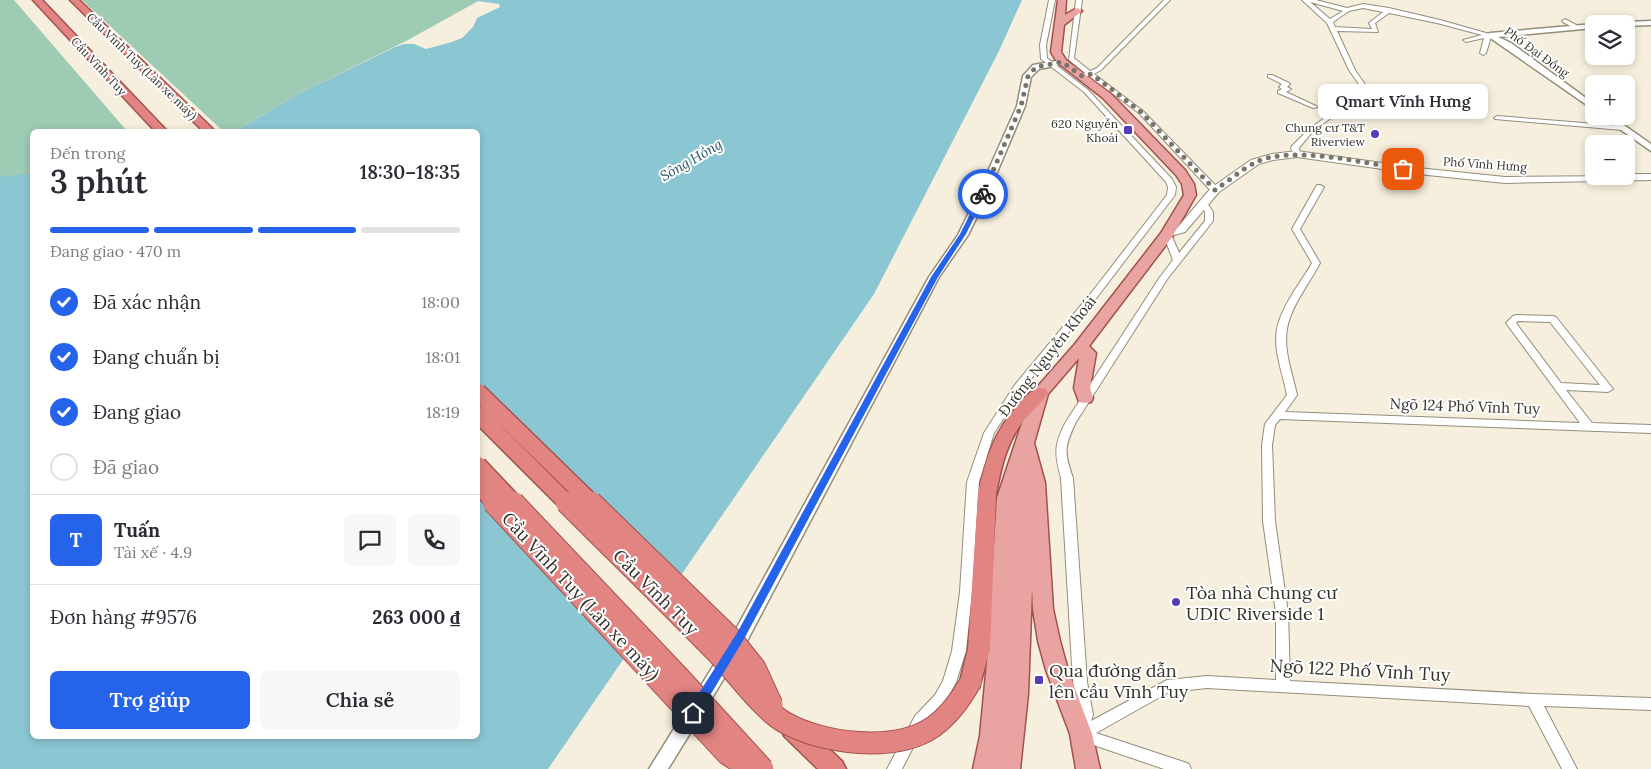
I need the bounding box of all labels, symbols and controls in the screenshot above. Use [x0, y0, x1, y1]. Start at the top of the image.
street label: Cầu Vĩnh Tuy (Làn xe máy) [83, 9, 201, 124]
map controls [1585, 15, 1635, 185]
button: layers [1585, 15, 1635, 65]
street label: Phố Đại Đồng [1502, 24, 1572, 81]
street label: Cầu Vĩnh Tuy [68, 34, 130, 99]
button: + [1585, 75, 1635, 125]
callout: Qmart Vĩnh Hưng [1318, 84, 1488, 119]
text: Qmart Vĩnh Hưng [1335, 91, 1471, 111]
place label: 620 Nguyễn Khoái [1051, 116, 1118, 145]
place label: Chung cư T&T Riverview [1285, 120, 1365, 149]
marker: 620 Nguyễn Khoái [1122, 124, 1134, 136]
marker: Chung cư T&T Riverview [1369, 128, 1381, 140]
water label: Sông Hồng [657, 135, 725, 185]
button: − [1585, 135, 1635, 185]
text: Đến trong [50, 143, 125, 163]
pin [1382, 148, 1424, 190]
street label: Phố Vĩnh Hưng [1443, 154, 1528, 174]
icon: bag [1389, 155, 1417, 183]
text: 18:30–18:35 [360, 160, 460, 184]
text: 3 phút [50, 161, 147, 202]
courier [958, 169, 1008, 219]
icon: bike [969, 180, 997, 208]
text: Đang giao · 470 m [50, 241, 181, 261]
icon: check [50, 288, 78, 316]
text: Đã xác nhận [93, 290, 201, 314]
text: 18:00 [421, 292, 460, 312]
street label: Đường Nguyễn Khoái [994, 292, 1100, 420]
icon: check [50, 343, 78, 371]
text: Đang chuẩn bị [93, 345, 219, 369]
text: 18:01 [425, 347, 460, 367]
street label: Ngõ 124 Phố Vĩnh Tuy [1389, 394, 1541, 418]
icon: check [50, 398, 78, 426]
text: Đang giao [93, 400, 181, 424]
text: 18:19 [426, 402, 460, 422]
text: Đã giao [93, 455, 159, 479]
street label: Cầu Vĩnh Tuy (Làn xe máy) [497, 507, 665, 685]
button: chat [344, 514, 396, 566]
button: phone [408, 514, 460, 566]
text: Tuấn [114, 518, 160, 542]
text: T [70, 528, 82, 552]
text: Tài xế · 4.9 [114, 542, 192, 562]
street label: Cầu Vĩnh Tuy [608, 544, 704, 640]
place label: Tòa nhà Chung cư UDIC Riverside 1 [1186, 581, 1338, 625]
marker: Tòa nhà Chung cư UDIC Riverside 1 [1170, 596, 1182, 608]
text: Đơn hàng #9576 [50, 605, 197, 629]
text: 263 000 ₫ [372, 605, 460, 629]
street label: Ngõ 122 Phố Vĩnh Tuy [1269, 654, 1451, 686]
place label: Qua đường dẫn lên cầu Vĩnh Tuy [1049, 659, 1189, 703]
button: Trợ giúp [50, 671, 250, 729]
button: Chia sẻ [260, 671, 460, 729]
marker: Qua đường dẫn lên cầu Vĩnh Tuy [1033, 674, 1045, 686]
pin [672, 692, 714, 734]
icon: home [679, 699, 707, 727]

